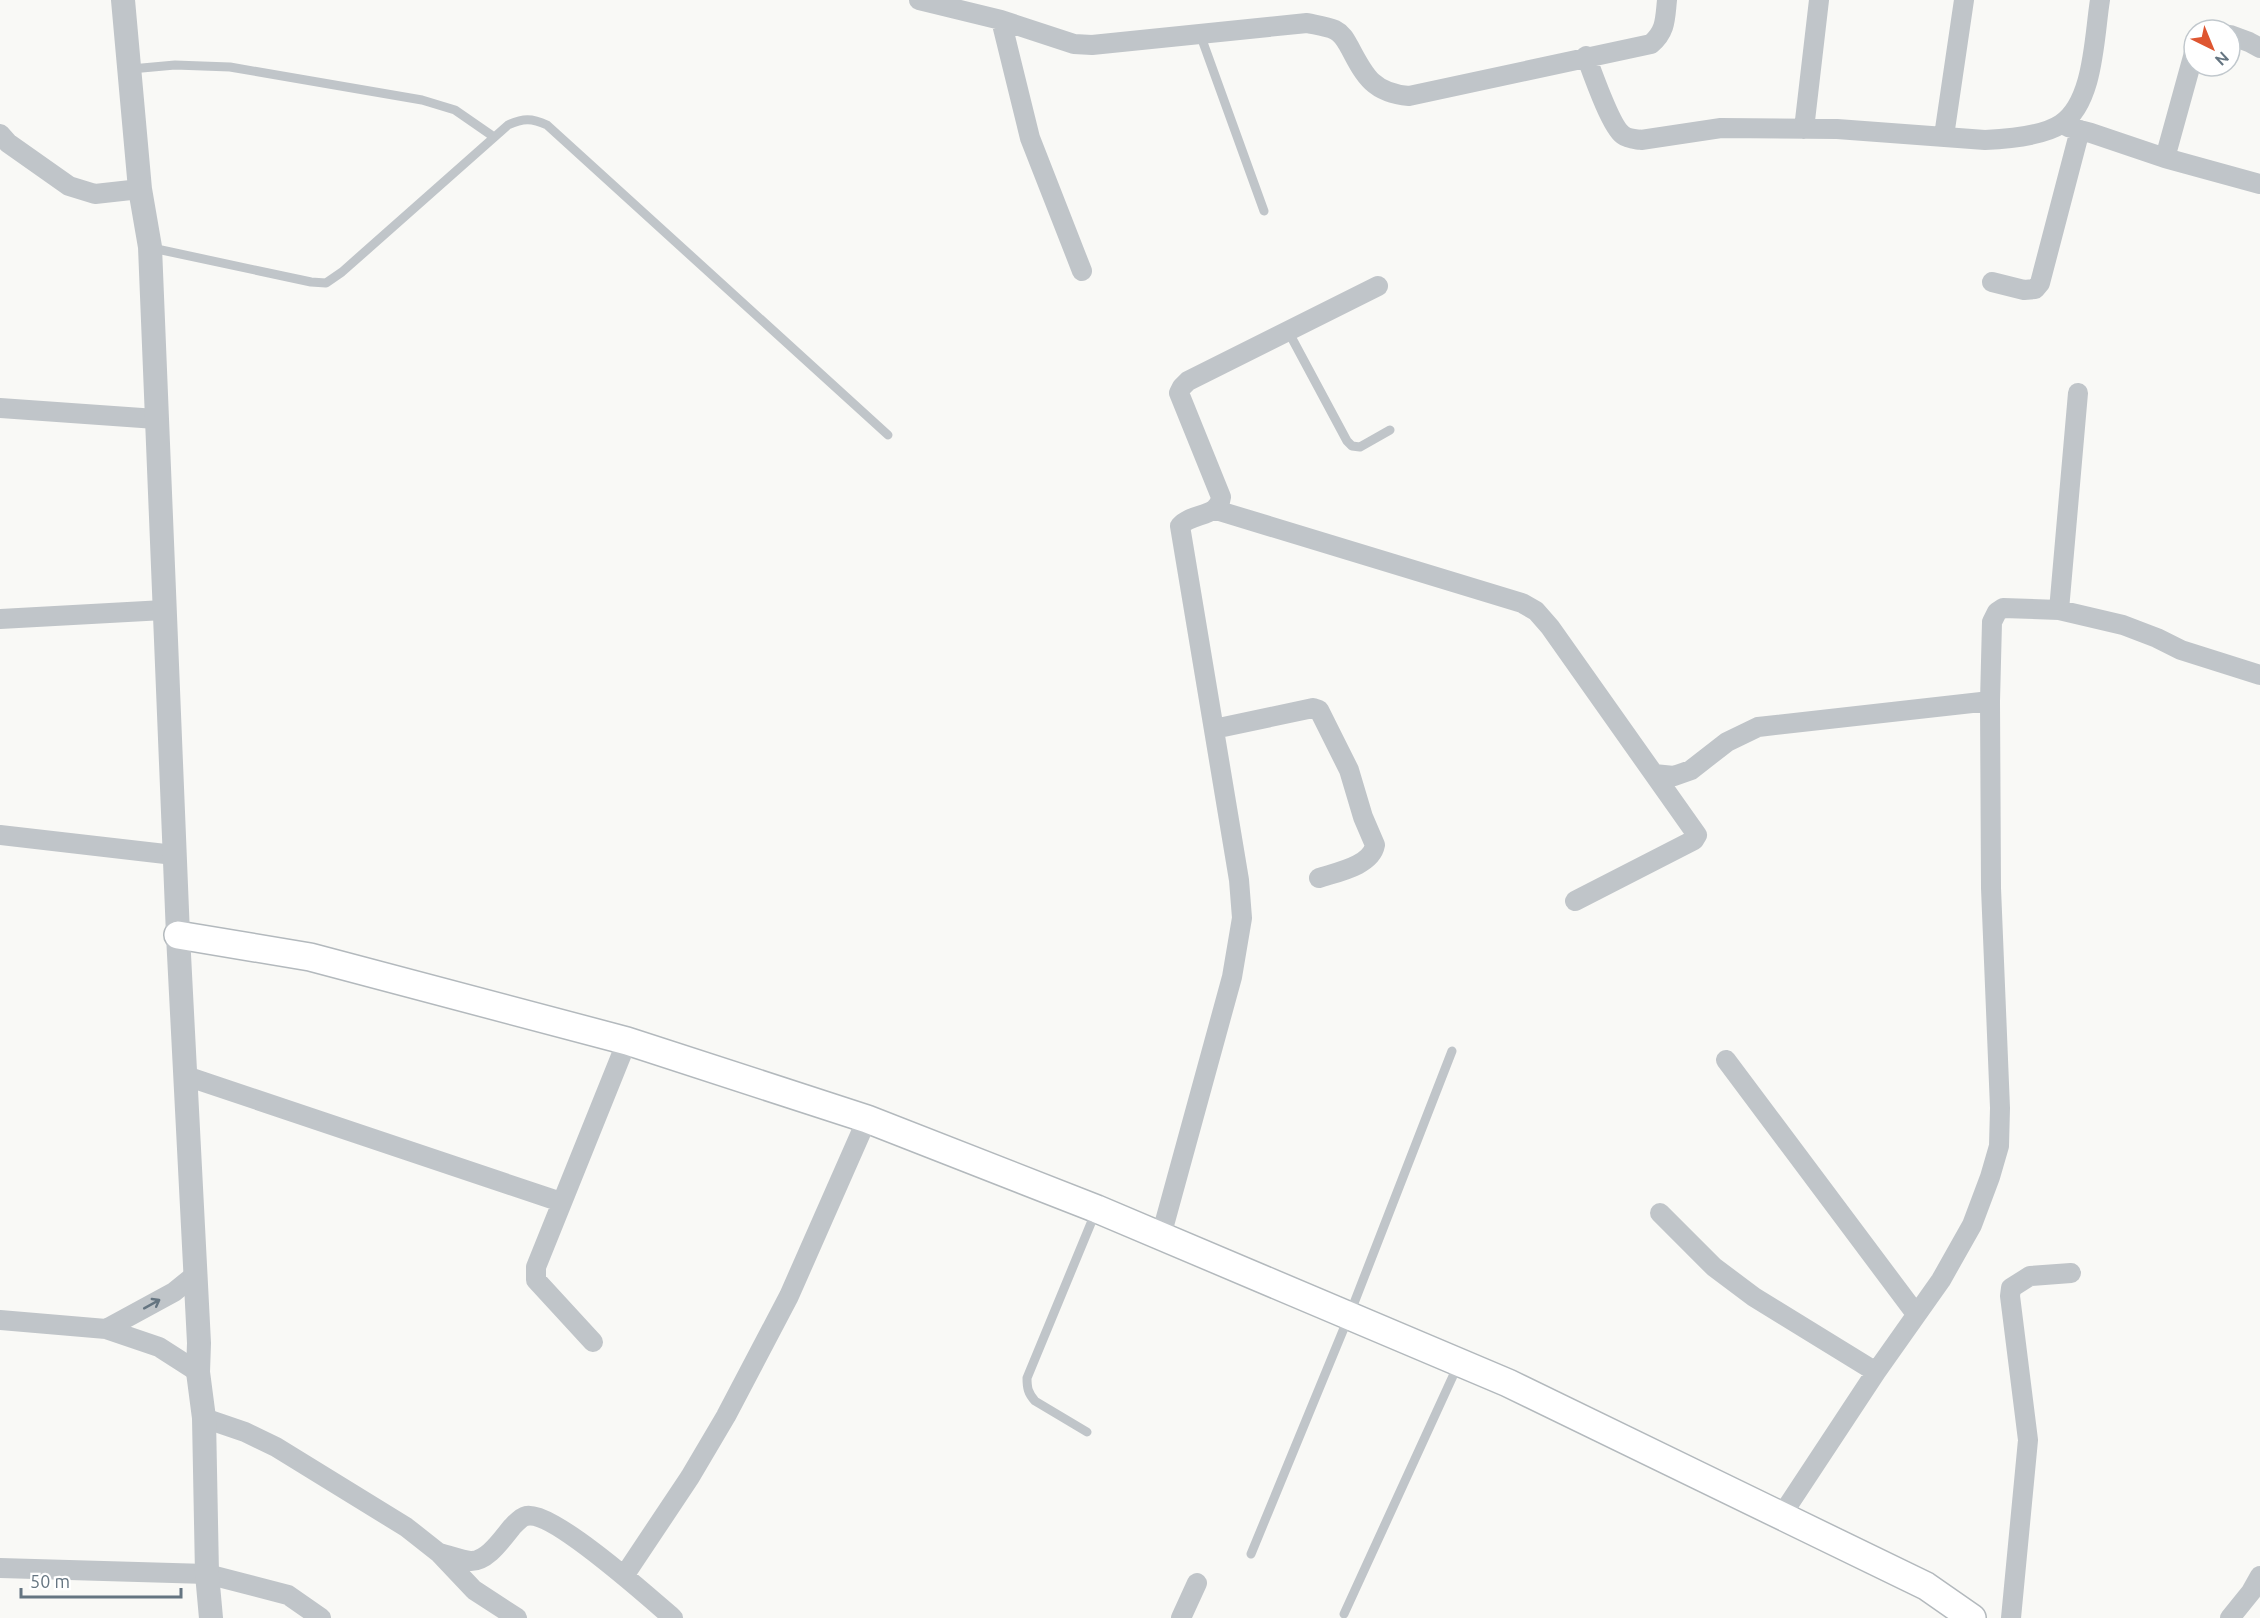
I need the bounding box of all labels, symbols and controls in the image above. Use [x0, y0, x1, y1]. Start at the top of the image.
north arrow [2182, 18, 2242, 78]
text: N [2212, 48, 2233, 70]
one-way arrow [143, 1298, 160, 1310]
scale bar [21, 1561, 182, 1599]
text: 50 m [30, 1571, 70, 1591]

